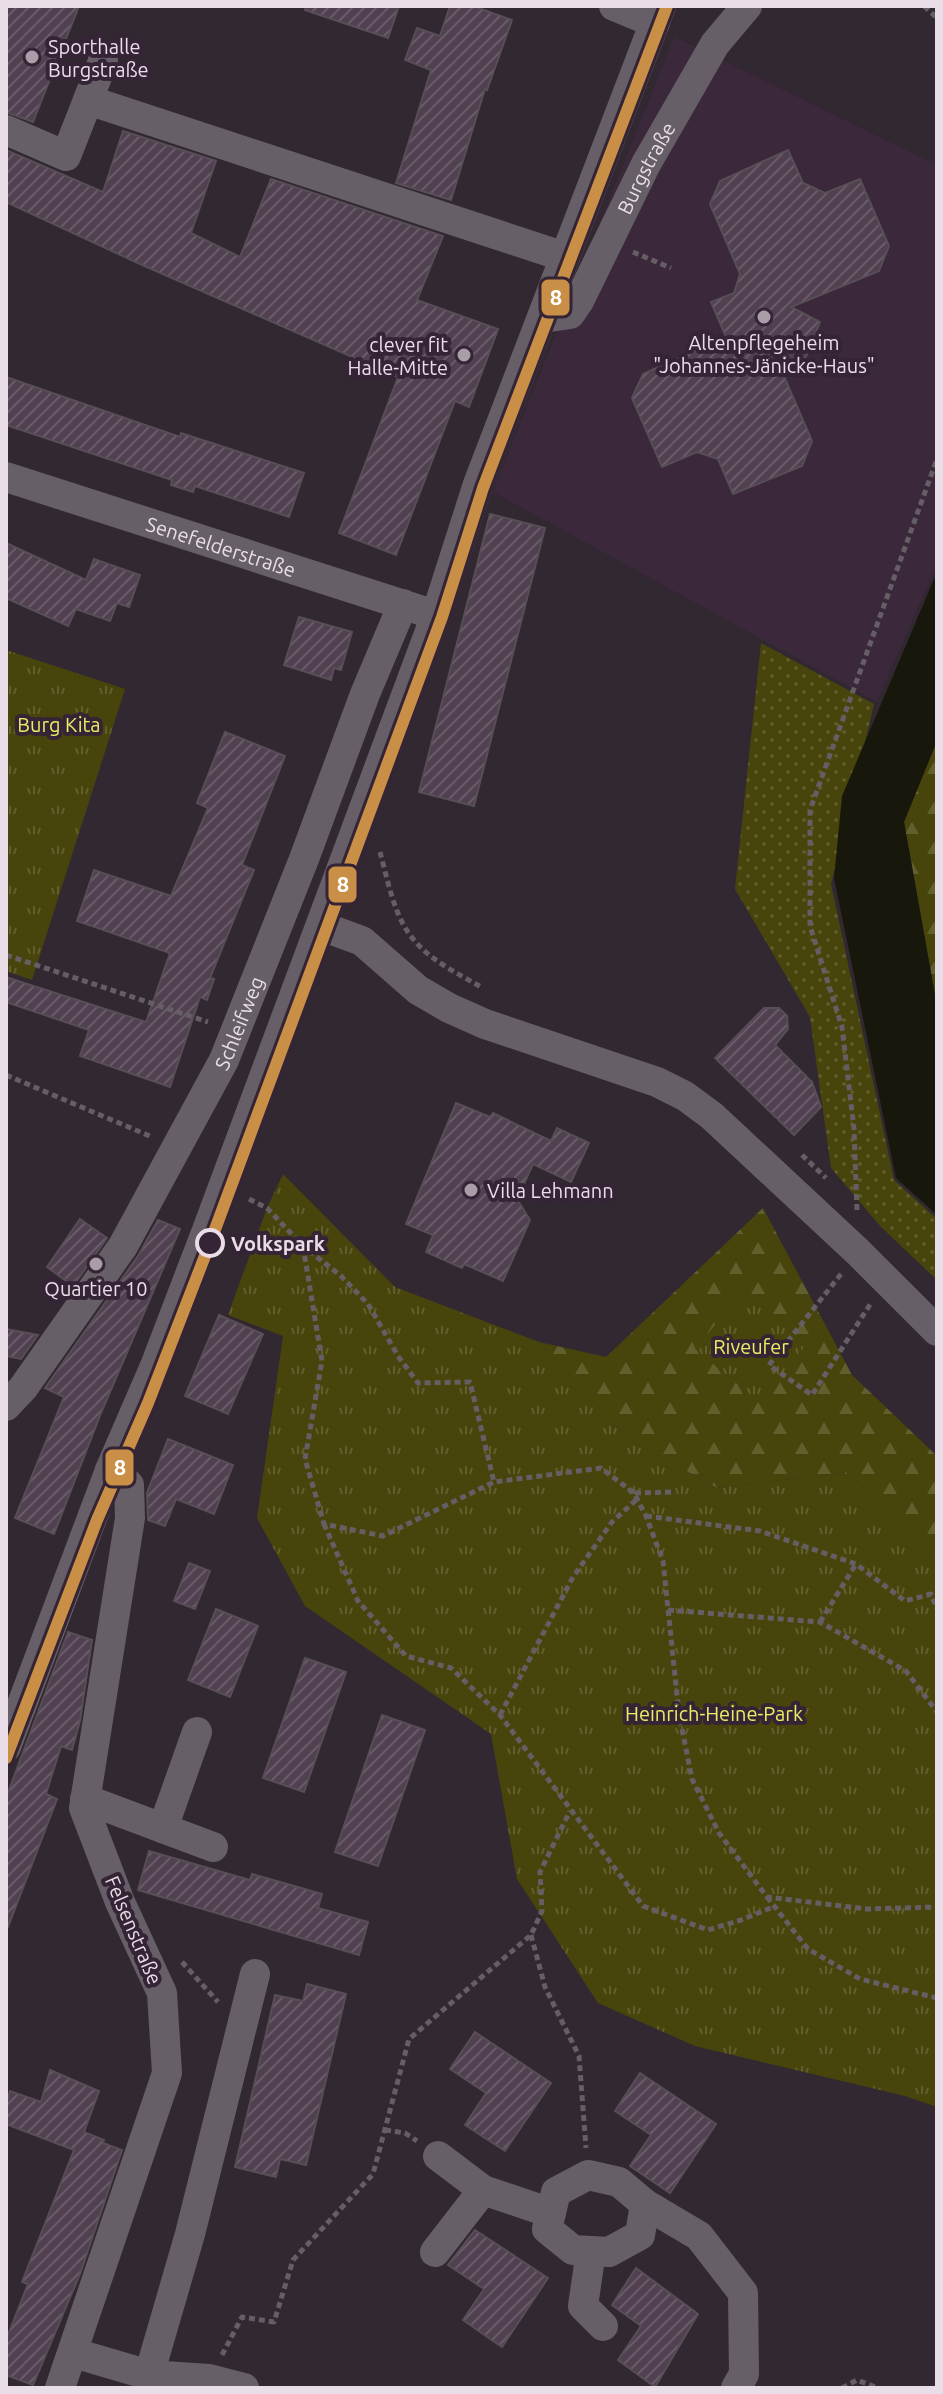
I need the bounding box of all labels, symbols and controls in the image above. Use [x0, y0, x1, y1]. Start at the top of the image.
place label: Sporthalle Burgstraße [48, 35, 149, 81]
marker: Sporthalle Burgstraße [23, 48, 41, 66]
street label: Burgstraße [612, 118, 679, 218]
line badge: 8 [540, 278, 571, 317]
text: 8 [550, 284, 562, 309]
marker: Altenpflegeheim "Johannes-Jänicke-Haus" [755, 308, 773, 326]
place label: Altenpflegeheim "Johannes-Jänicke-Haus" [653, 331, 875, 377]
place label: clever fit Halle-Mitte [348, 333, 448, 379]
marker: clever fit Halle-Mitte [455, 346, 473, 364]
street label: Senefelderstraße [143, 511, 299, 581]
park label: Burg Kita [17, 713, 101, 736]
line badge: 8 [327, 865, 358, 904]
text: 8 [337, 871, 349, 896]
street label: Schleifweg [209, 973, 268, 1074]
place label: Villa Lehmann [487, 1179, 614, 1202]
marker: Villa Lehmann [462, 1181, 480, 1199]
marker: Volkspark [196, 1229, 224, 1257]
place label: Volkspark [231, 1232, 325, 1255]
marker: Quartier 10 [87, 1255, 105, 1273]
place label: Quartier 10 [44, 1277, 148, 1300]
park label: Riveufer [713, 1335, 789, 1358]
line badge: 8 [104, 1448, 135, 1487]
text: 8 [114, 1454, 126, 1479]
park label: Heinrich-Heine-Park [625, 1702, 803, 1725]
street label: Felsenstraße [101, 1872, 167, 1988]

